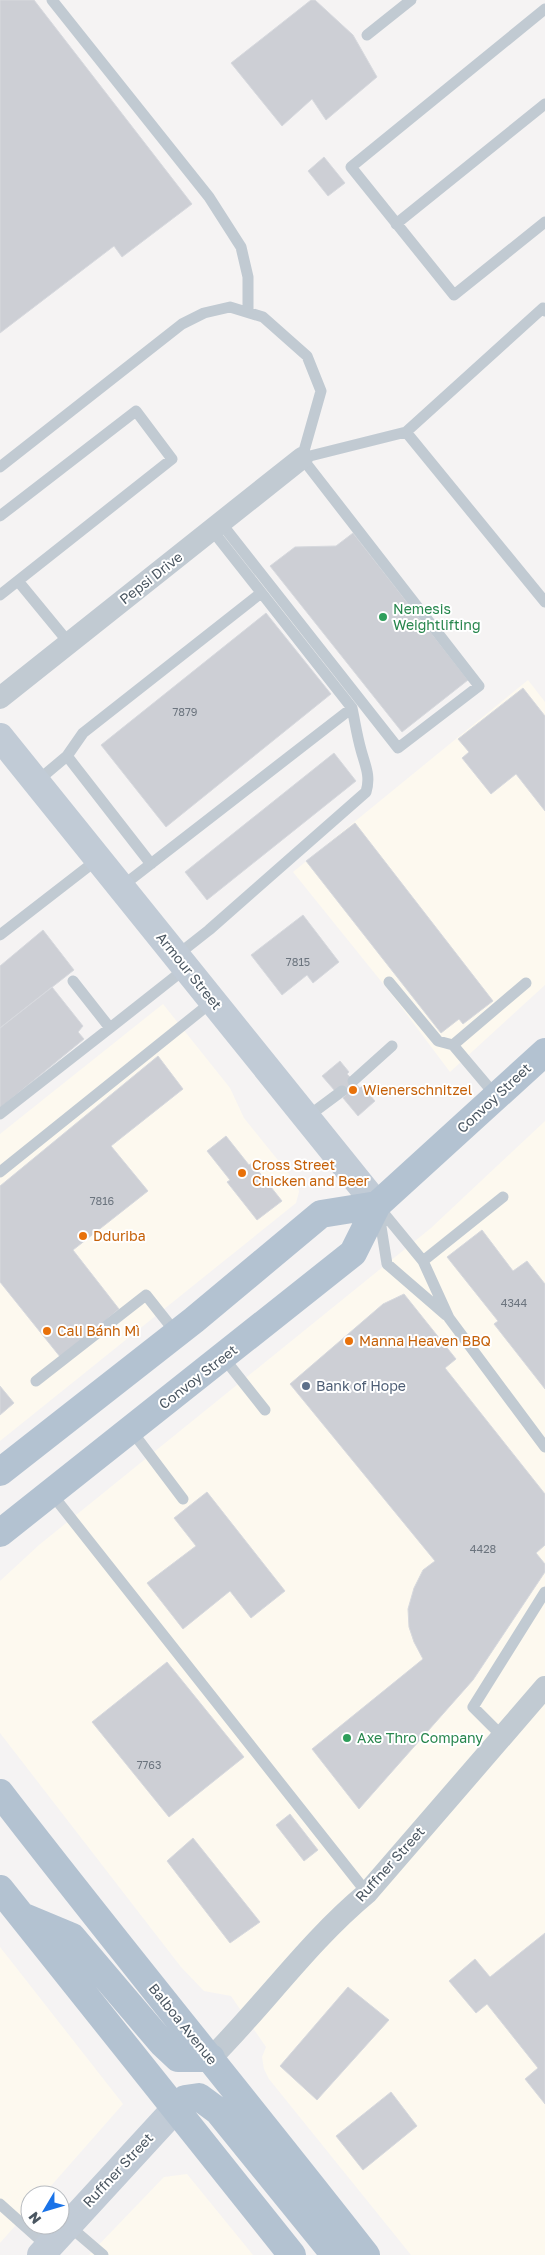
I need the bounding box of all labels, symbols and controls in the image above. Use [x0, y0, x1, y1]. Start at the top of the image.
street label: Pepsi Drive [116, 548, 186, 607]
place label: Nemesis Weightlifting [393, 600, 481, 633]
marker: Nemesis Weightlifting [377, 611, 389, 623]
house number: 7879 [172, 705, 198, 718]
street label: Armour Street [153, 929, 226, 1013]
house number: 7815 [286, 955, 310, 968]
street label: Convoy Street [453, 1059, 534, 1136]
place label: Wienerschnitzel [363, 1081, 472, 1098]
marker: Wienerschnitzel [347, 1084, 359, 1096]
place label: Cross Street Chicken and Beer [252, 1156, 370, 1189]
marker: Cross Street Chicken and Beer [236, 1167, 248, 1179]
house number: 7816 [90, 1194, 115, 1207]
place label: Dduriba [93, 1227, 146, 1244]
marker: Dduriba [77, 1230, 89, 1242]
house number: 4344 [501, 1296, 528, 1309]
place label: Cali Bánh Mì [57, 1322, 140, 1339]
marker: Cali Bánh Mì [41, 1325, 53, 1337]
place label: Manna Heaven BBQ [359, 1332, 491, 1349]
marker: Manna Heaven BBQ [343, 1335, 355, 1347]
street label: Convoy Street [155, 1341, 240, 1412]
place label: Bank of Hope [316, 1377, 406, 1394]
marker: Bank of Hope [300, 1380, 312, 1392]
house number: 4428 [470, 1542, 497, 1555]
place label: Axe Thro Company [357, 1729, 483, 1746]
marker: Axe Thro Company [341, 1732, 353, 1744]
house number: 7763 [137, 1758, 161, 1771]
street label: Ruffner Street [351, 1823, 428, 1905]
street label: Balboa Avenue [145, 1980, 221, 2068]
street label: Ruffner Street [79, 2129, 156, 2210]
north arrow [20, 2185, 70, 2235]
text: N [24, 2209, 44, 2228]

